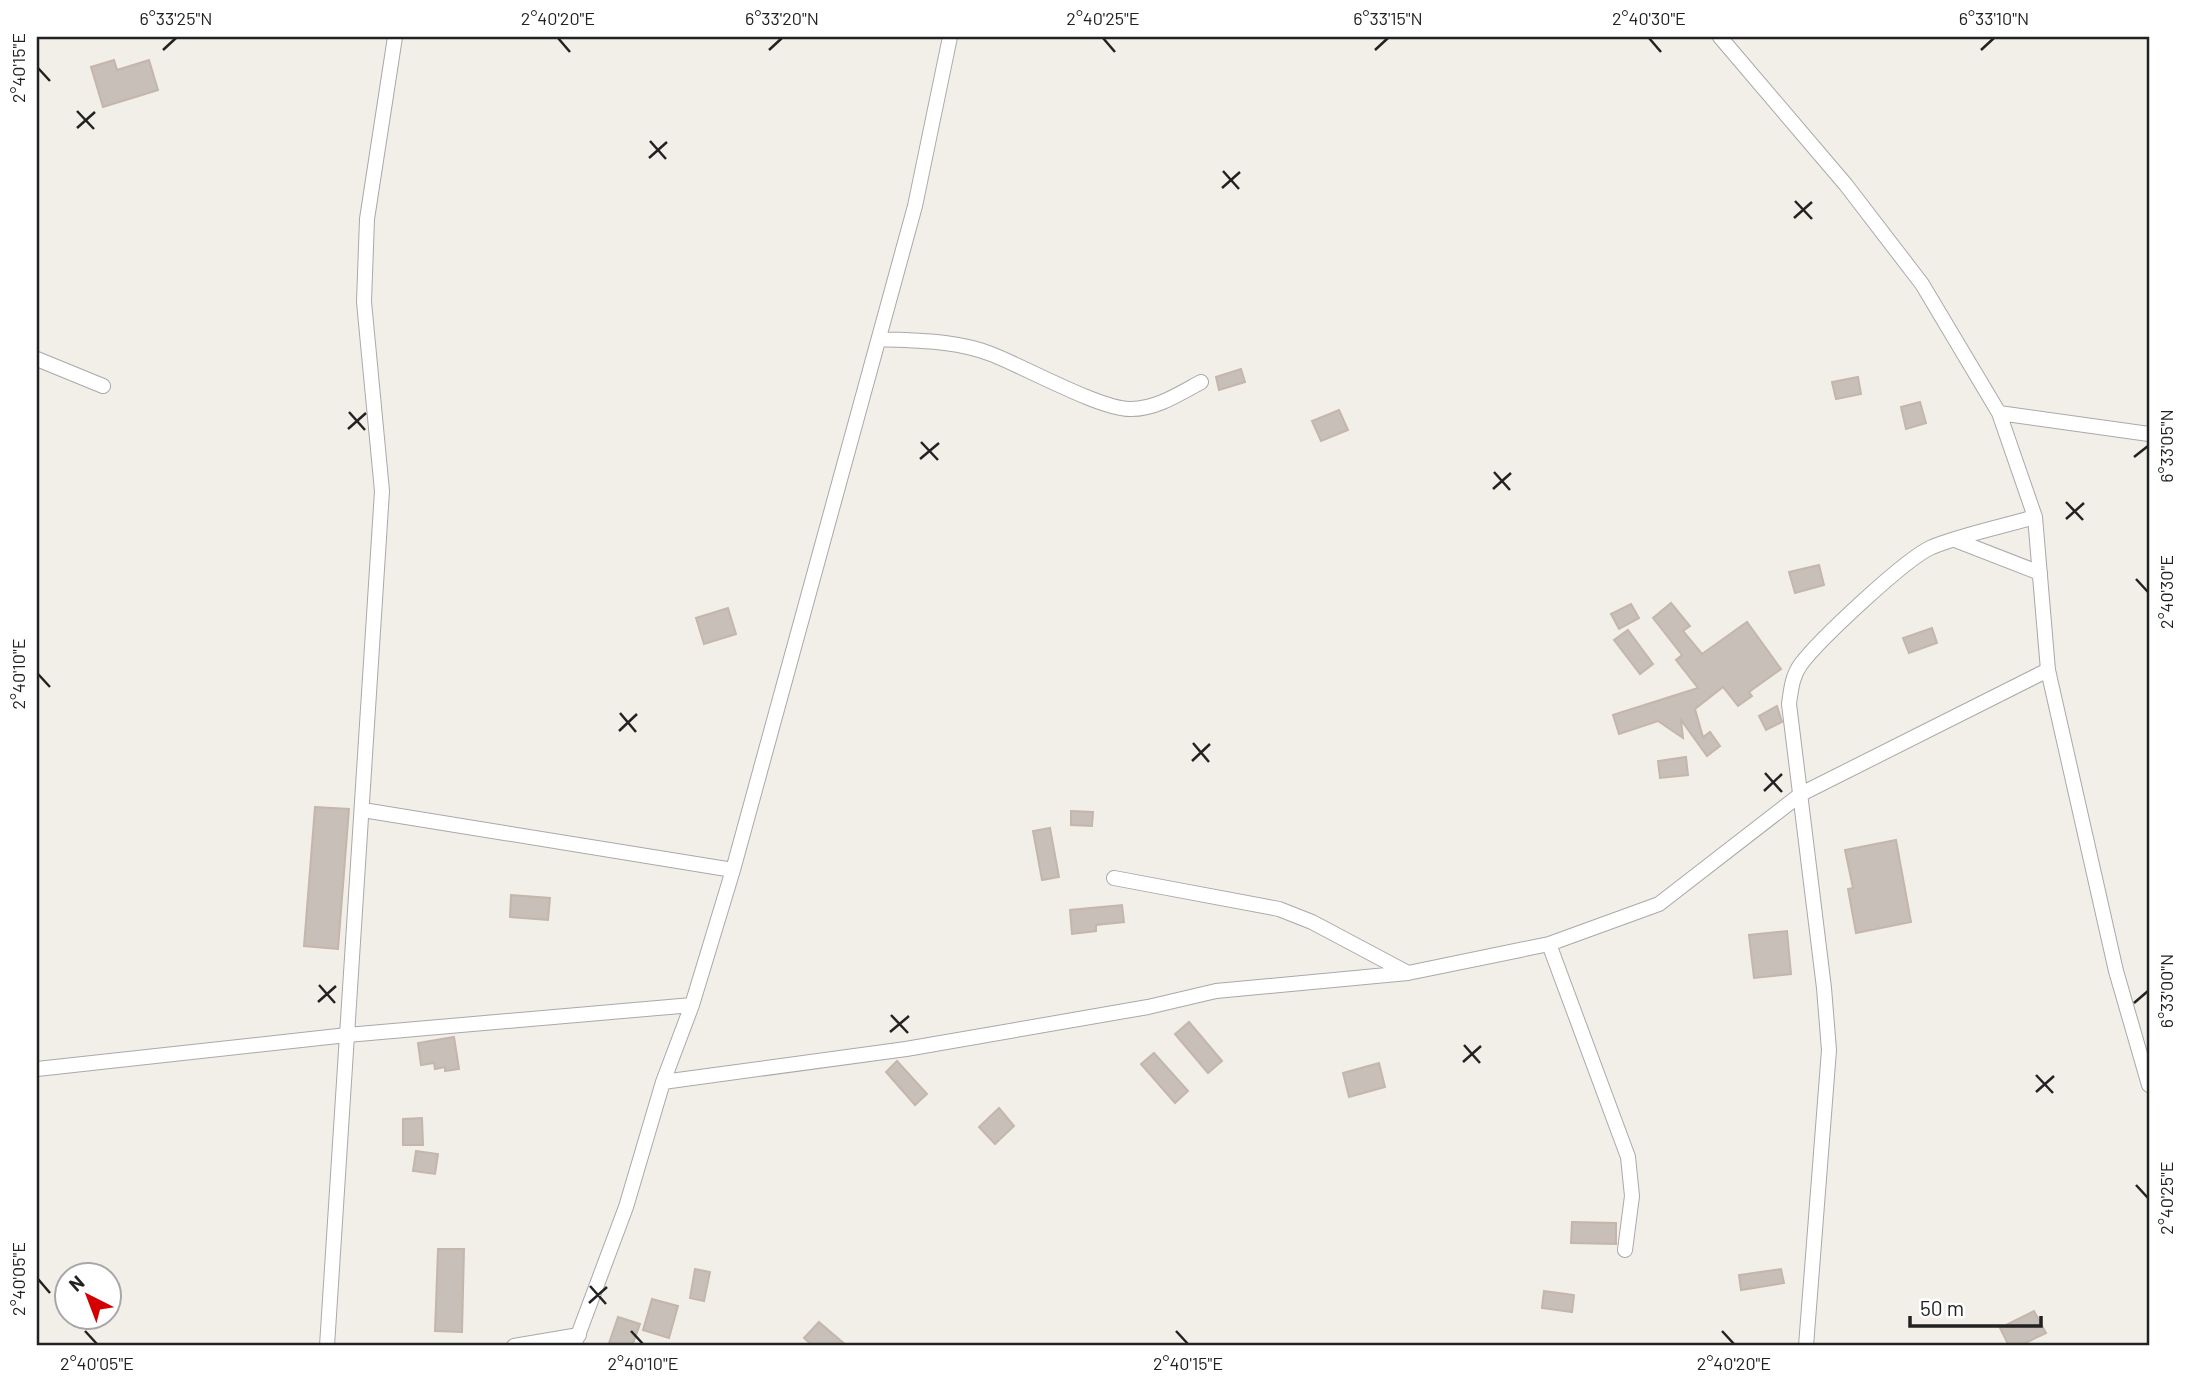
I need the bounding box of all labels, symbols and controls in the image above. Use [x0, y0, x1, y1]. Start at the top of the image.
text: 6°33'25"N [140, 7, 212, 29]
text: 2°40'20"E [521, 7, 595, 29]
text: 6°33'20"N [745, 7, 819, 29]
text: 2°40'25"E [1066, 7, 1140, 29]
text: 6°33'15"N [1353, 7, 1423, 29]
text: 2°40'30"E [1612, 7, 1686, 29]
text: 6°33'10"N [1959, 7, 2029, 29]
text: 2°40'15"E [7, 33, 29, 103]
text: 6°33'05"N [2155, 409, 2177, 483]
text: 2°40'30"E [2155, 555, 2177, 629]
text: 2°40'10"E [7, 638, 29, 710]
text: 6°33'00"N [2155, 954, 2177, 1028]
text: 2°40'25"E [2155, 1161, 2177, 1235]
text: 2°40'05"E [7, 1242, 29, 1316]
north arrow [52, 1260, 122, 1330]
text: N [64, 1270, 89, 1296]
scale bar [1910, 1285, 2041, 1329]
text: 50 m [1920, 1295, 1964, 1320]
text: 2°40'05"E [60, 1352, 134, 1374]
text: 2°40'10"E [607, 1352, 679, 1374]
text: 2°40'15"E [1153, 1352, 1223, 1374]
text: 2°40'20"E [1697, 1352, 1771, 1374]

